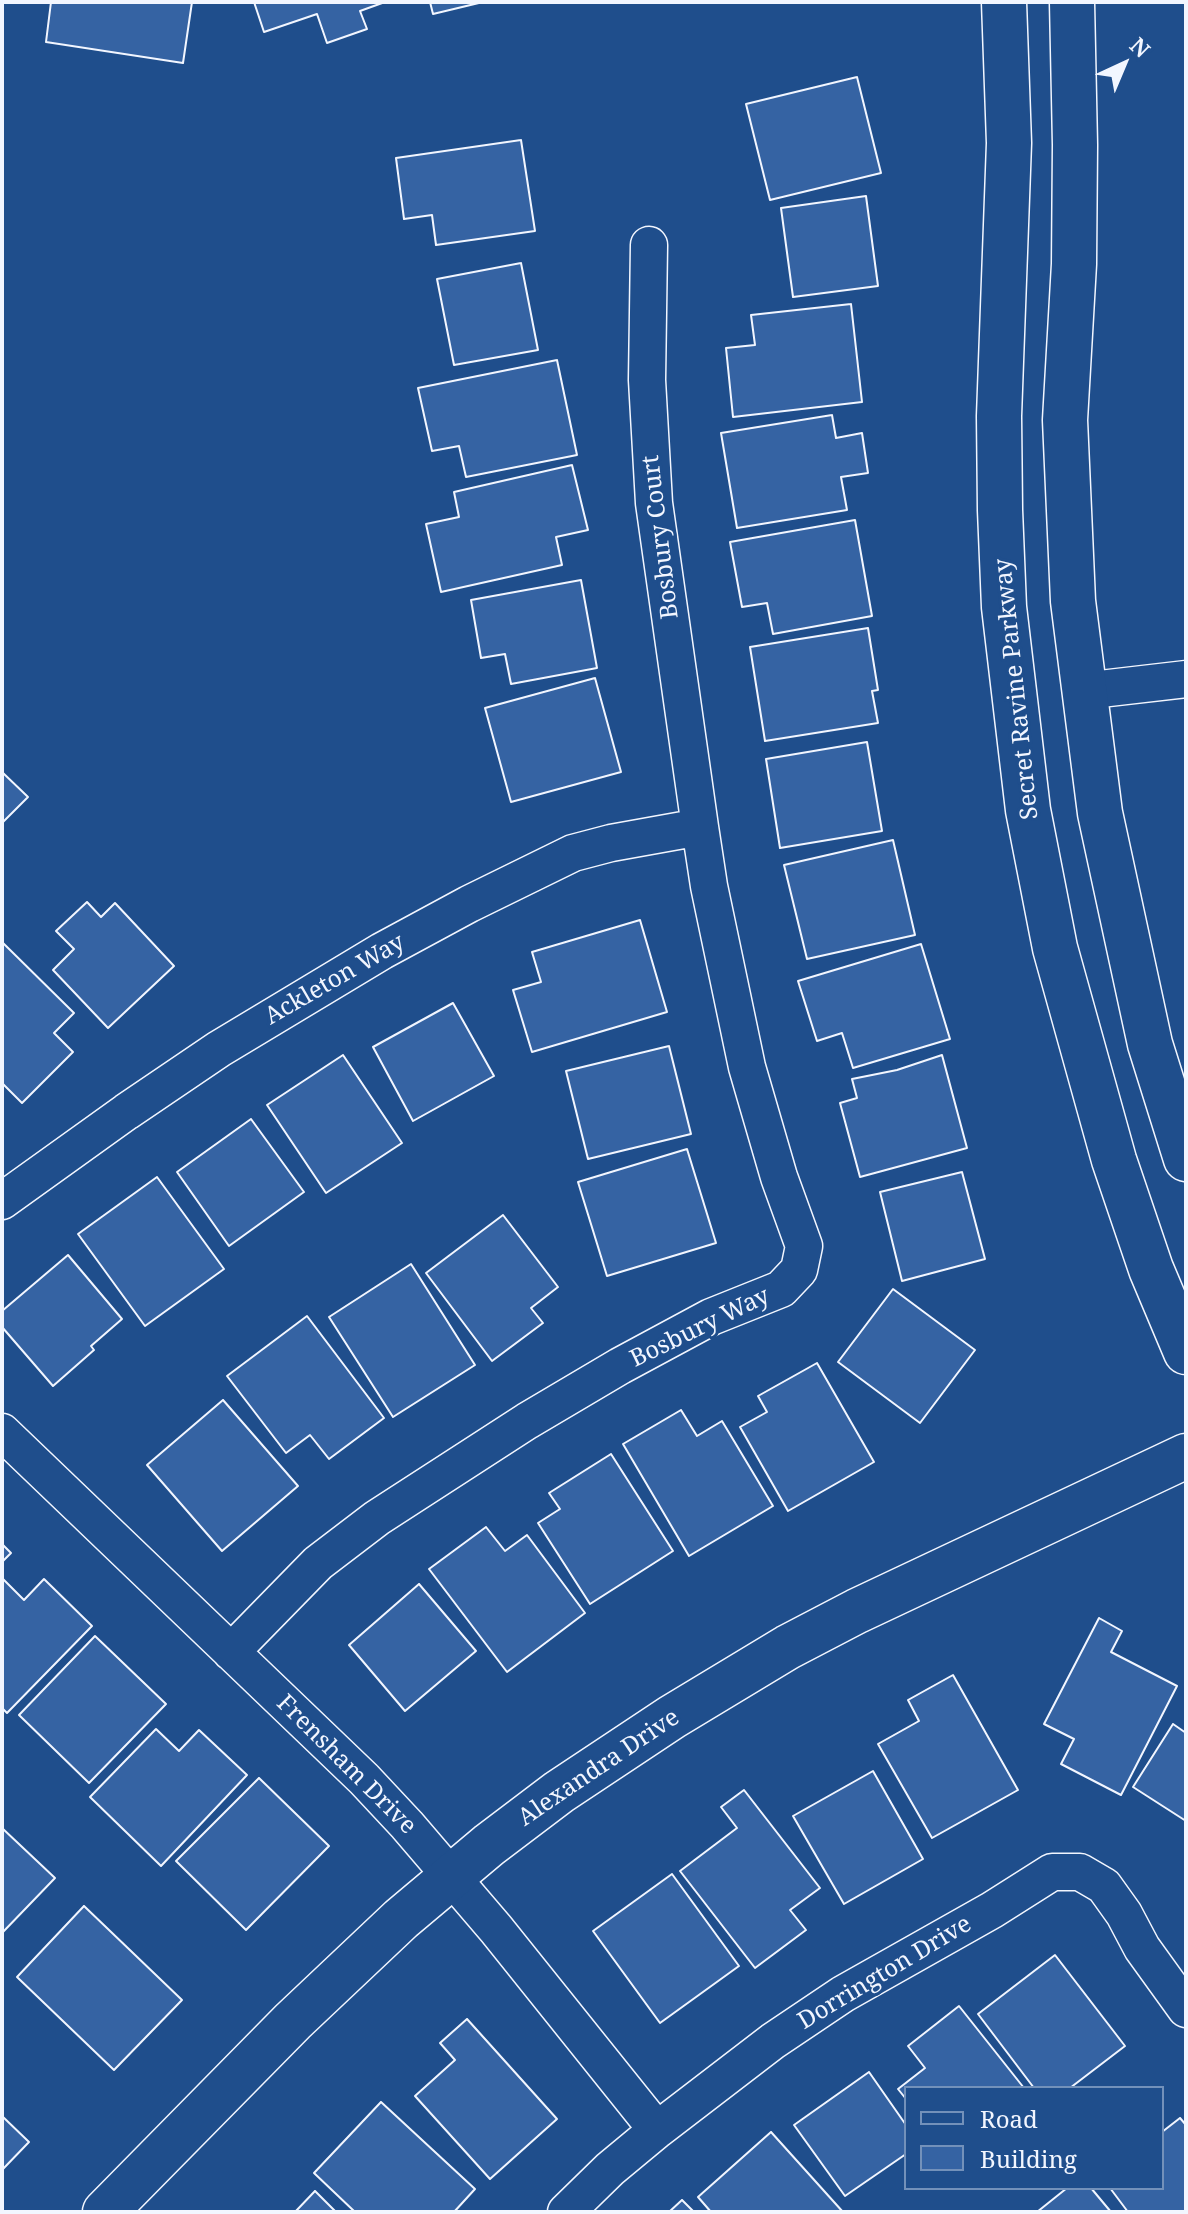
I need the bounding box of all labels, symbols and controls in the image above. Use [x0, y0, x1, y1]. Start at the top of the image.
north arrow [1084, 24, 1164, 104]
text: N [1124, 30, 1157, 64]
street label: Bosbury Court [637, 453, 685, 621]
street label: Secret Ravine Parkway [989, 557, 1045, 821]
street label: Ackleton Way [260, 928, 410, 1032]
street label: Bosbury Way [626, 1282, 774, 1374]
street label: Frensham Drive [270, 1689, 422, 1841]
street label: Alexandra Drive [513, 1703, 685, 1833]
street label: Dorrington Drive [793, 1910, 977, 2036]
legend [904, 2086, 1164, 2190]
text: Road [980, 2102, 1038, 2135]
text: Building [980, 2142, 1077, 2175]

